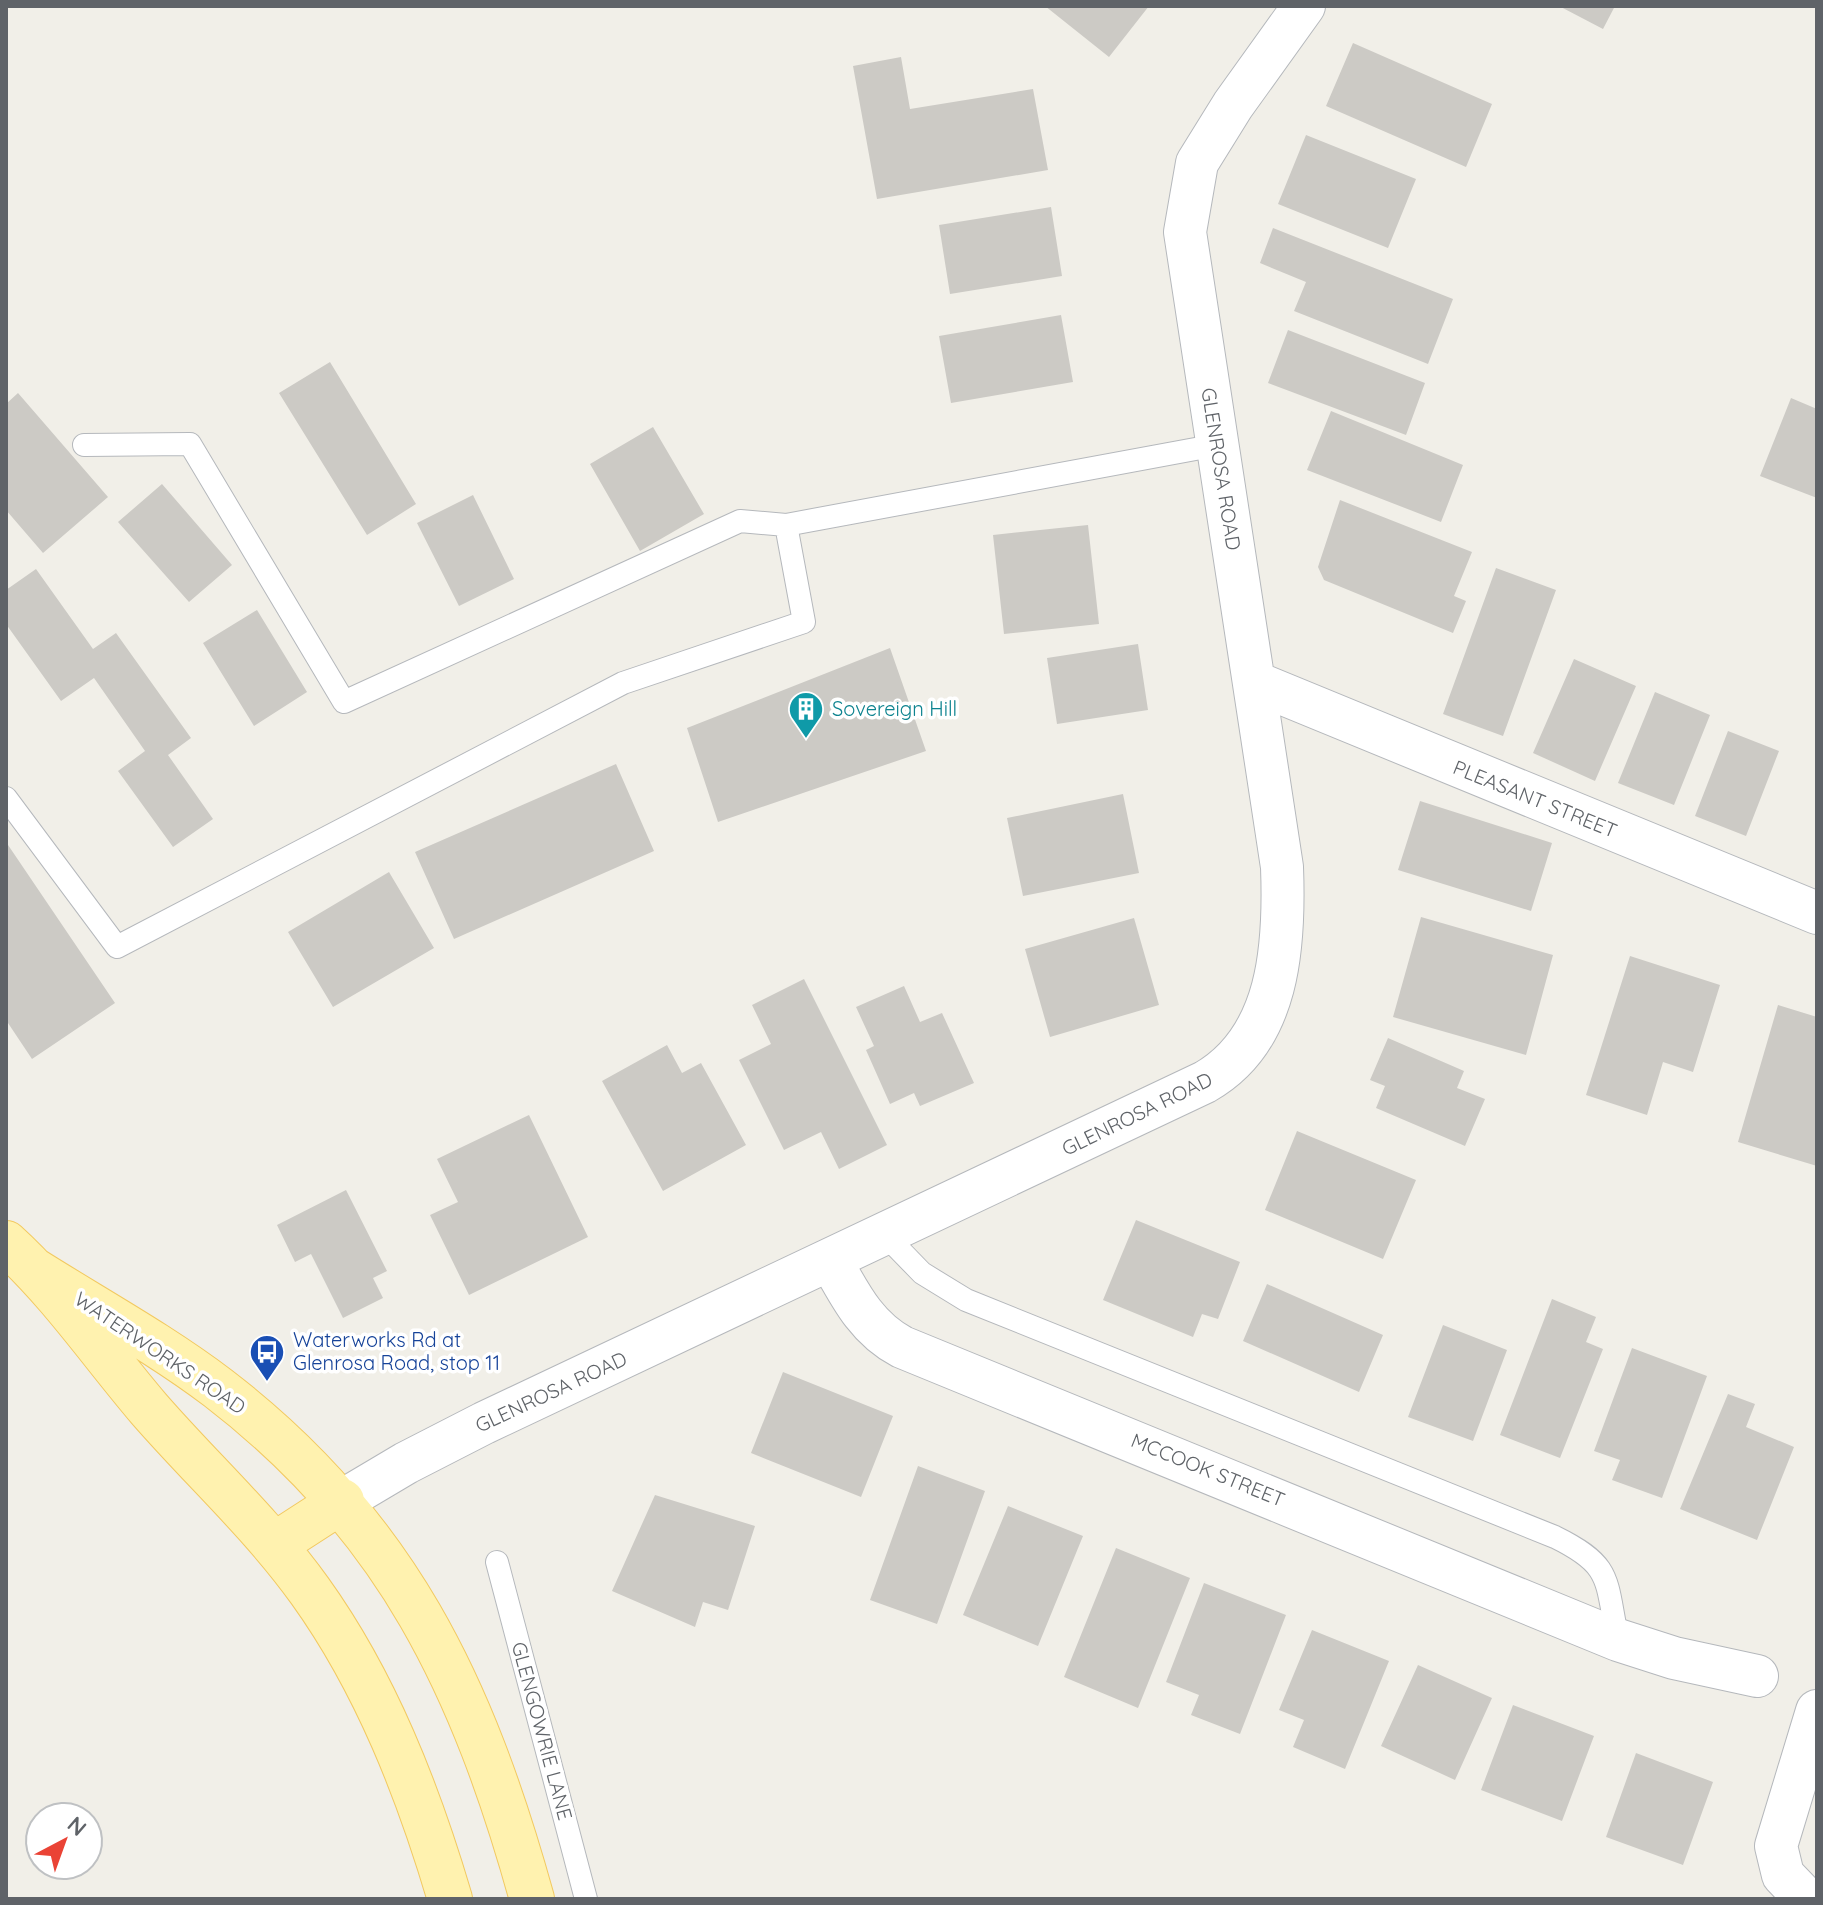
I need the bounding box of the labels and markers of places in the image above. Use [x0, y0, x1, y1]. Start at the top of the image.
building icon: Sovereign Hill [787, 690, 825, 740]
place label: Sovereign Hill [832, 696, 957, 721]
place label: Waterworks Rd at Glenrosa Road, stop 11 [293, 1327, 500, 1375]
bus stop icon: Waterworks Rd at Glenrosa Road, stop 11 [248, 1333, 286, 1383]

